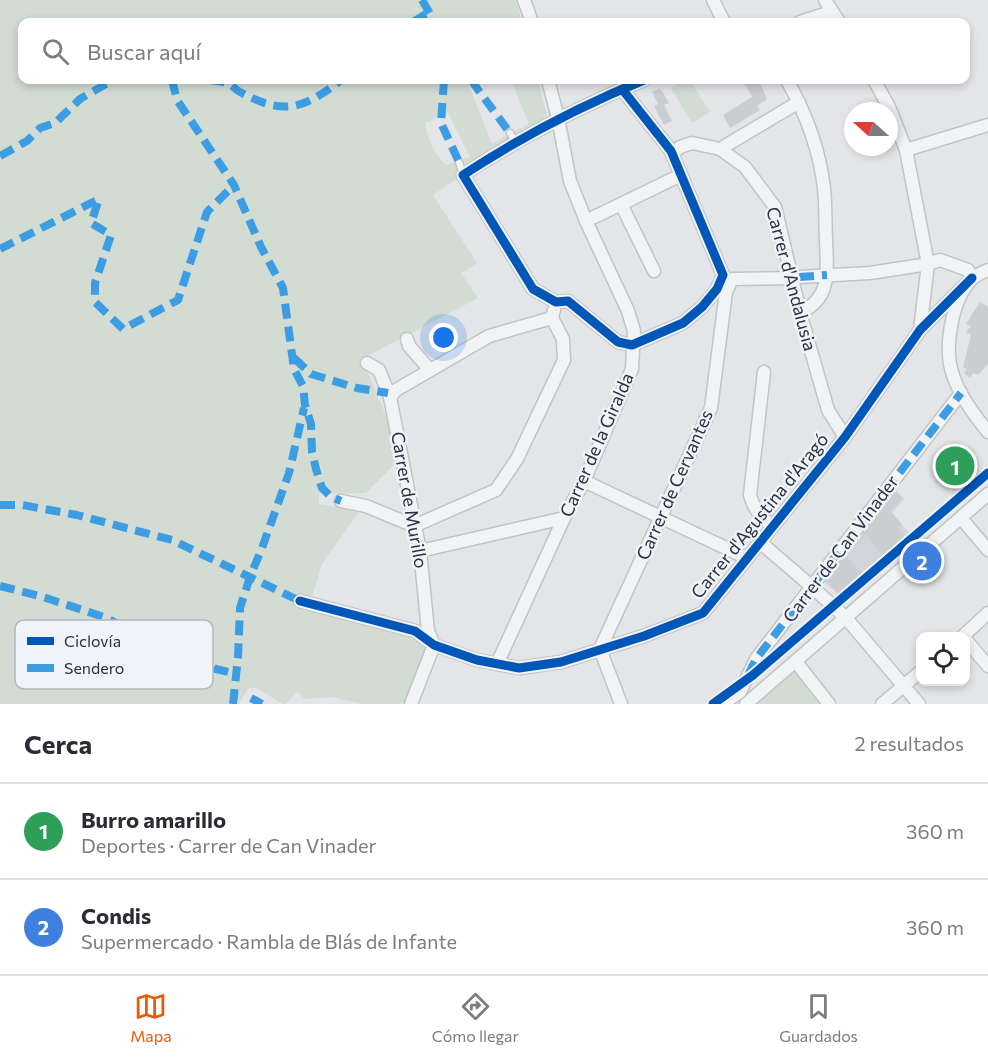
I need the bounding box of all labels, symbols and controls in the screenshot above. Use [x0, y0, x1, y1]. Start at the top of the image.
search box [18, 18, 970, 84]
icon: search [39, 35, 72, 68]
text: Buscar aquí [87, 38, 201, 65]
north arrow [844, 102, 898, 156]
street label: Carrer d'Andalusia [762, 204, 822, 353]
your location [429, 323, 458, 352]
street label: Carrer de la Giralda [554, 369, 638, 520]
street label: Carrer de Cervantes [631, 406, 717, 563]
street label: Carrer d'Agustina d'Aragó [686, 428, 833, 602]
street label: Carrer de Murillo [387, 430, 433, 570]
pin: 1 [936, 444, 974, 488]
street label: Carrer de Can Vinader [778, 470, 903, 626]
pin: 2 [902, 538, 942, 584]
legend [15, 620, 213, 689]
text: Ciclovía [64, 631, 121, 650]
map controls [916, 632, 970, 686]
button: locate [916, 632, 970, 686]
text: Sendero [64, 658, 124, 677]
text: Cerca [24, 728, 92, 759]
text: 2 resultados [854, 731, 964, 755]
text: Burro amarillo [81, 806, 226, 833]
text: 1 [39, 819, 48, 843]
text: 360 m [906, 819, 964, 843]
text: Deportes · Carrer de Can Vinader [81, 833, 377, 857]
text: Condis [81, 902, 151, 929]
text: 2 [38, 915, 49, 939]
text: 360 m [906, 915, 964, 939]
text: Supermercado · Rambla de Blás de Infante [81, 929, 457, 953]
tab: Mapa [130, 990, 172, 1045]
tab: Cómo llegar [432, 990, 519, 1045]
tab: Guardados [779, 990, 858, 1045]

